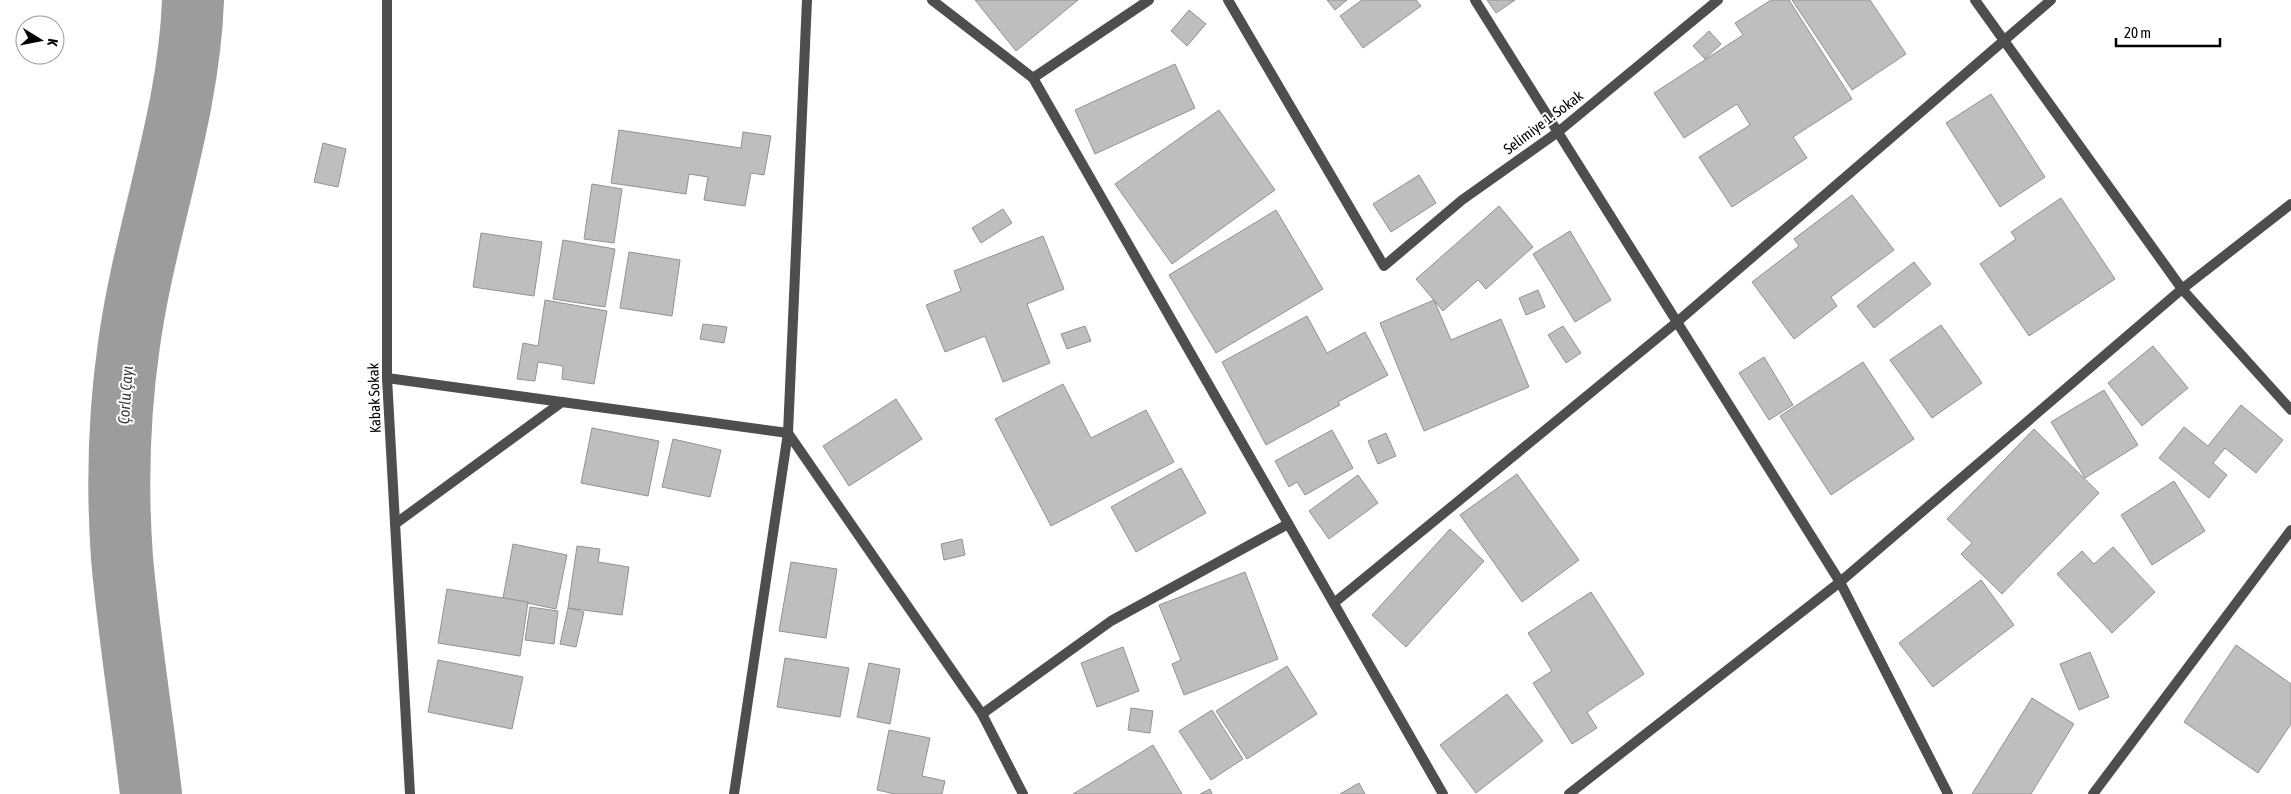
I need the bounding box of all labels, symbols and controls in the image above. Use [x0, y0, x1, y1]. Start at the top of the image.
north arrow [15, 15, 65, 65]
scale bar [2116, 15, 2220, 47]
text: 20 m [2124, 24, 2151, 41]
text: K [44, 37, 61, 47]
street label: Selimiye 1. Sokak [1500, 86, 1586, 157]
street label: Kabak Sokak [364, 362, 384, 433]
water label: Çorlu Çayı [114, 365, 137, 425]

